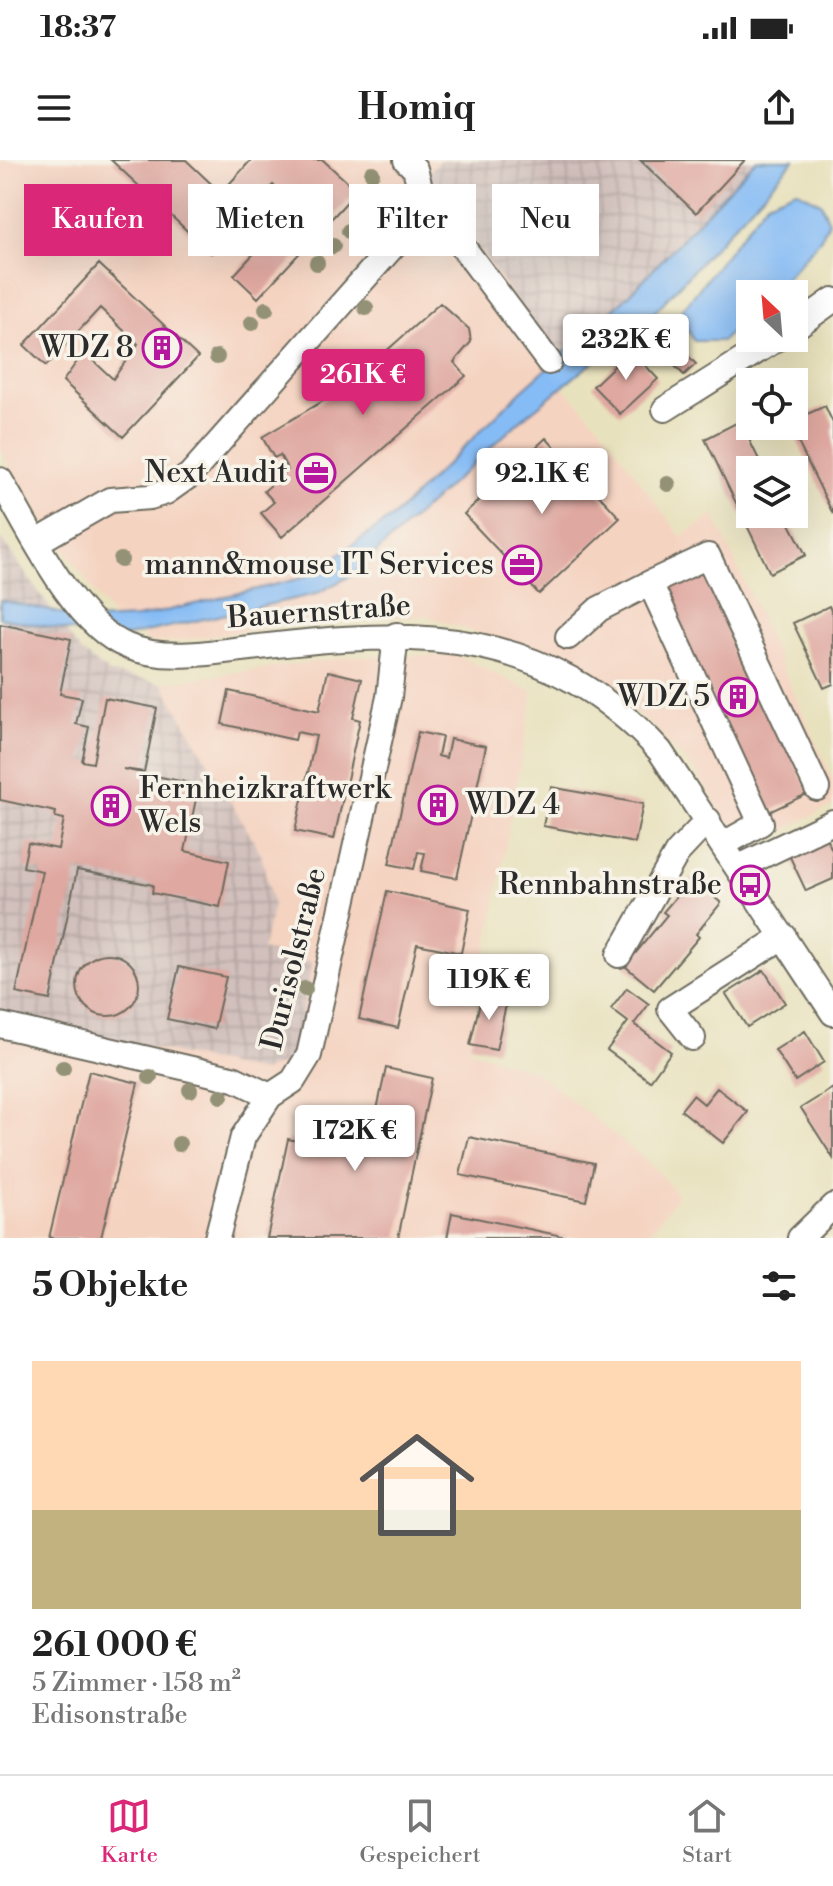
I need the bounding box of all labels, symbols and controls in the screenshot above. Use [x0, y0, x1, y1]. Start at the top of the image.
text: 18:37 [40, 9, 116, 47]
icon: menu [32, 86, 76, 130]
text: Homiq [358, 86, 475, 131]
icon: share [757, 86, 801, 130]
chip: Kaufen [24, 184, 172, 256]
chip: Mieten [188, 184, 333, 256]
chip: Filter [349, 184, 476, 256]
chip: Neu [492, 184, 599, 256]
north arrow [736, 280, 808, 352]
map controls [736, 280, 808, 528]
pin: 232K € [561, 314, 691, 382]
text: 232K € [581, 324, 671, 356]
building icon: WDZ 8 [141, 327, 183, 369]
place label: WDZ 8 [38, 329, 134, 367]
pin: 261K € [298, 349, 428, 417]
text: 261K € [320, 359, 406, 391]
button: locate [736, 368, 808, 440]
pin: 92.1K € [468, 448, 616, 516]
office icon: Next Audit [295, 452, 337, 494]
place label: Next Audit [144, 454, 288, 492]
button: layers [736, 456, 808, 528]
text: 92.1K € [495, 458, 589, 490]
office icon: mann&mouse IT Services [501, 544, 543, 586]
place label: mann&mouse IT Services [145, 546, 494, 584]
street label: Bauernstraße [225, 587, 412, 637]
building icon: WDZ 5 [717, 676, 759, 718]
place label: WDZ 5 [616, 678, 710, 716]
place label: Fernheizkraftwerk Wels [138, 770, 392, 842]
building icon: WDZ 4 [417, 784, 459, 826]
building icon: Fernheizkraftwerk Wels [90, 785, 132, 827]
place label: WDZ 4 [465, 786, 560, 824]
street label: Durisolstraße [253, 864, 335, 1054]
bus stop icon: Rennbahnstraße [729, 864, 771, 906]
place label: Rennbahnstraße [499, 866, 722, 904]
pin: 119K € [424, 954, 554, 1022]
text: 119K € [447, 964, 531, 996]
pin: 172K € [290, 1105, 420, 1173]
text: 172K € [313, 1115, 397, 1147]
icon: filters [757, 1264, 801, 1308]
text: 5 Objekte [32, 1265, 188, 1307]
icon: home [345, 1413, 489, 1557]
text: 261 000 € [32, 1625, 197, 1667]
text: 5 Zimmer · 158 m² [32, 1667, 241, 1699]
text: Edisonstraße [32, 1699, 188, 1731]
tab: Karte [101, 1794, 158, 1869]
tab: Gespeichert [359, 1794, 481, 1869]
tab: Start [682, 1794, 732, 1869]

